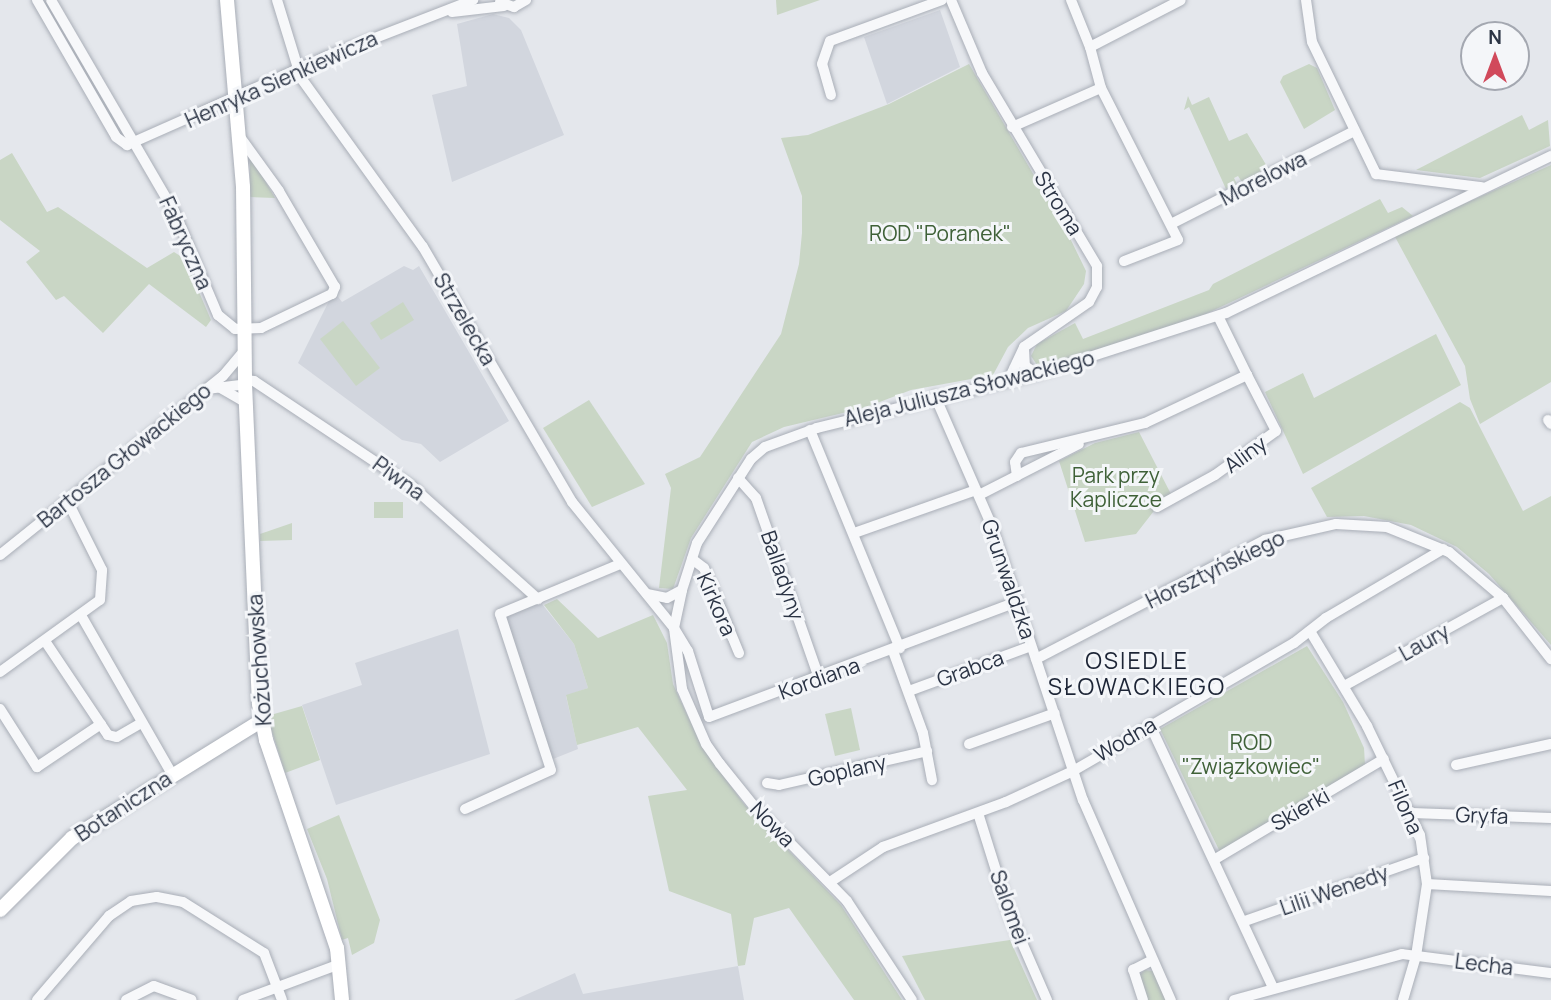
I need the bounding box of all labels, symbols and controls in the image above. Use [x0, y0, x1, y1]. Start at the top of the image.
north arrow [1460, 21, 1530, 91]
text: N [1488, 24, 1502, 50]
street label: Henryka Sienkiewicza [181, 25, 381, 133]
street label: Morelowa [1216, 145, 1310, 211]
street label: Stroma [1030, 166, 1088, 240]
street label: Fabryczna [154, 193, 218, 293]
park label: ROD "Poranek" [869, 220, 1011, 246]
street label: Strzelecka [428, 268, 502, 370]
street label: Aleja Juliusza Słowackiego [841, 345, 1097, 431]
street label: Bartosza Głowackiego [32, 377, 216, 533]
street label: Aliny [1219, 430, 1271, 478]
street label: Piwna [368, 451, 430, 505]
park label: Park przy Kapliczce [1070, 462, 1162, 512]
street label: Grunwaldzka [977, 516, 1041, 642]
street label: Horsztyńskiego [1142, 525, 1288, 613]
street label: Balladyny [756, 527, 810, 623]
street label: Kirkora [692, 569, 742, 639]
street label: Kożuchowska [242, 593, 276, 727]
street label: Laury [1395, 618, 1453, 666]
street label: Grabca [933, 644, 1007, 692]
district label: OSIEDLE SŁOWACKIEGO [1049, 646, 1225, 700]
street label: Kordiana [775, 652, 863, 704]
street label: Wodna [1090, 711, 1160, 767]
park label: ROD "Związkowiec" [1182, 729, 1320, 779]
street label: Goplany [806, 749, 888, 791]
street label: Botaniczna [70, 766, 176, 846]
street label: Filona [1383, 776, 1429, 838]
street label: Skierki [1266, 782, 1334, 836]
street label: Nowa [745, 796, 801, 852]
street label: Gryfa [1455, 801, 1509, 829]
street label: Lilii Wenedy [1276, 860, 1392, 920]
street label: Salomei [985, 867, 1035, 947]
street label: Lecha [1453, 948, 1515, 980]

